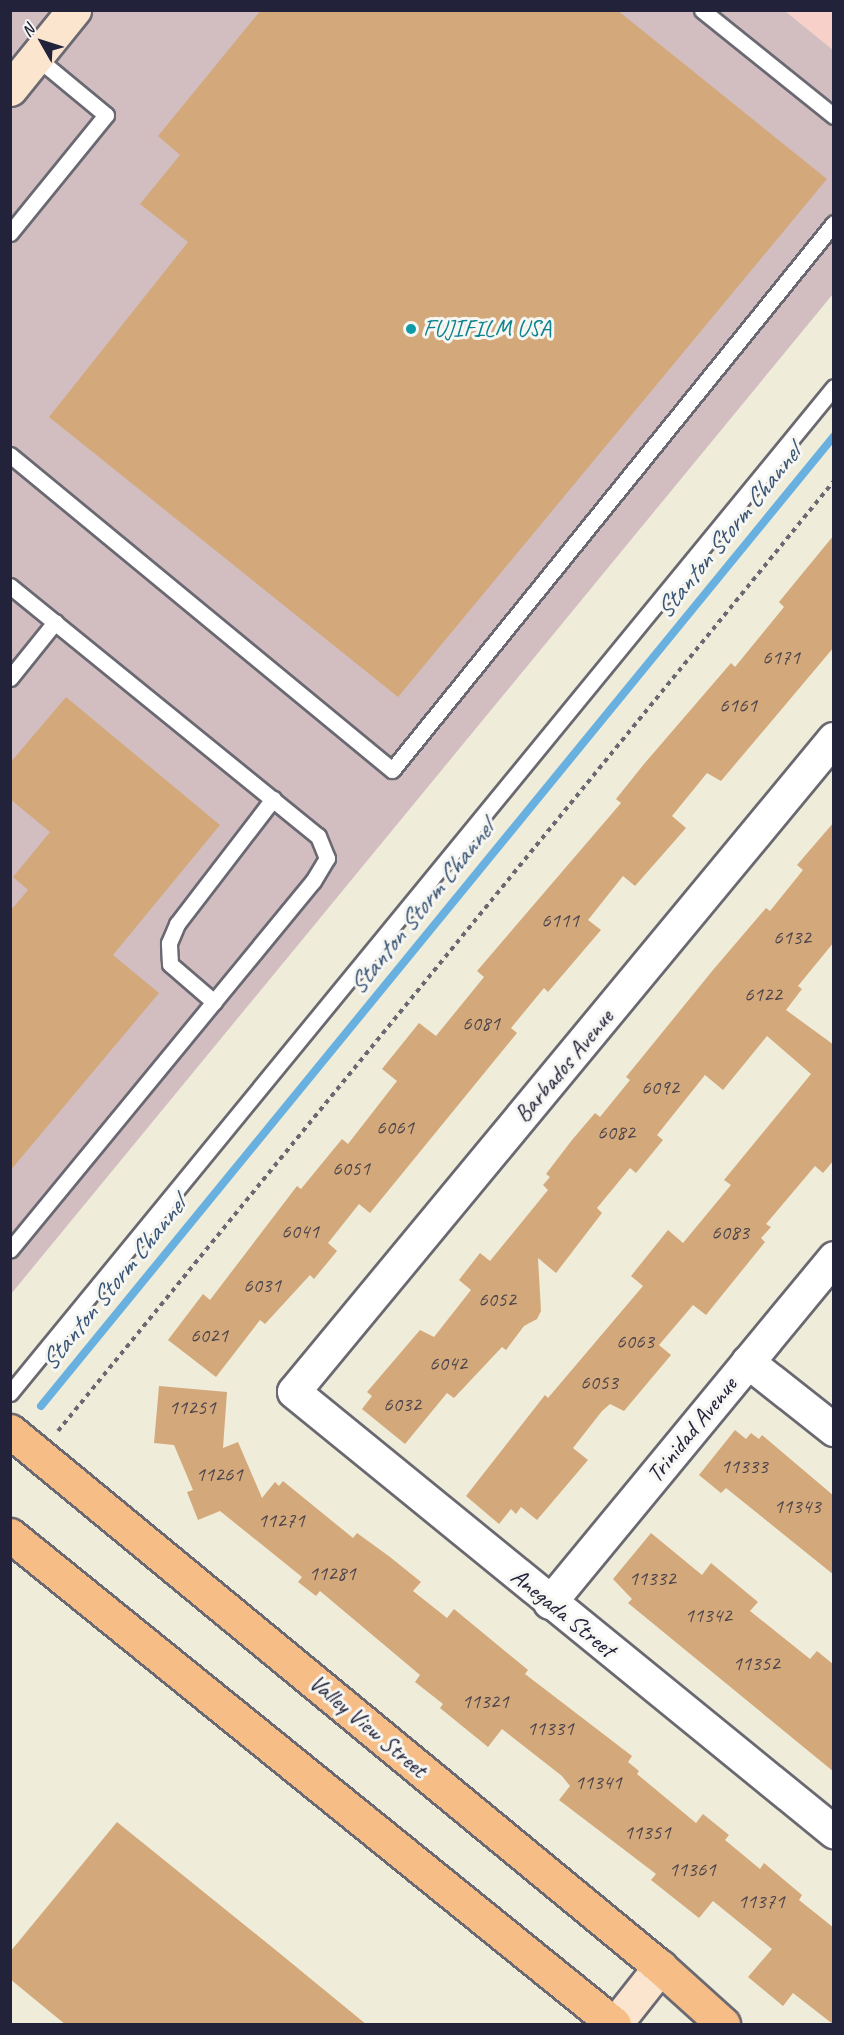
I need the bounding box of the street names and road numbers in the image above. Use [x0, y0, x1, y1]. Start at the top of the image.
street label: Barbados Avenue [508, 1004, 620, 1128]
street label: Trinidad Avenue [641, 1371, 743, 1489]
street label: Anegada Street [505, 1562, 621, 1664]
street label: Valley View Street [303, 1668, 433, 1784]

